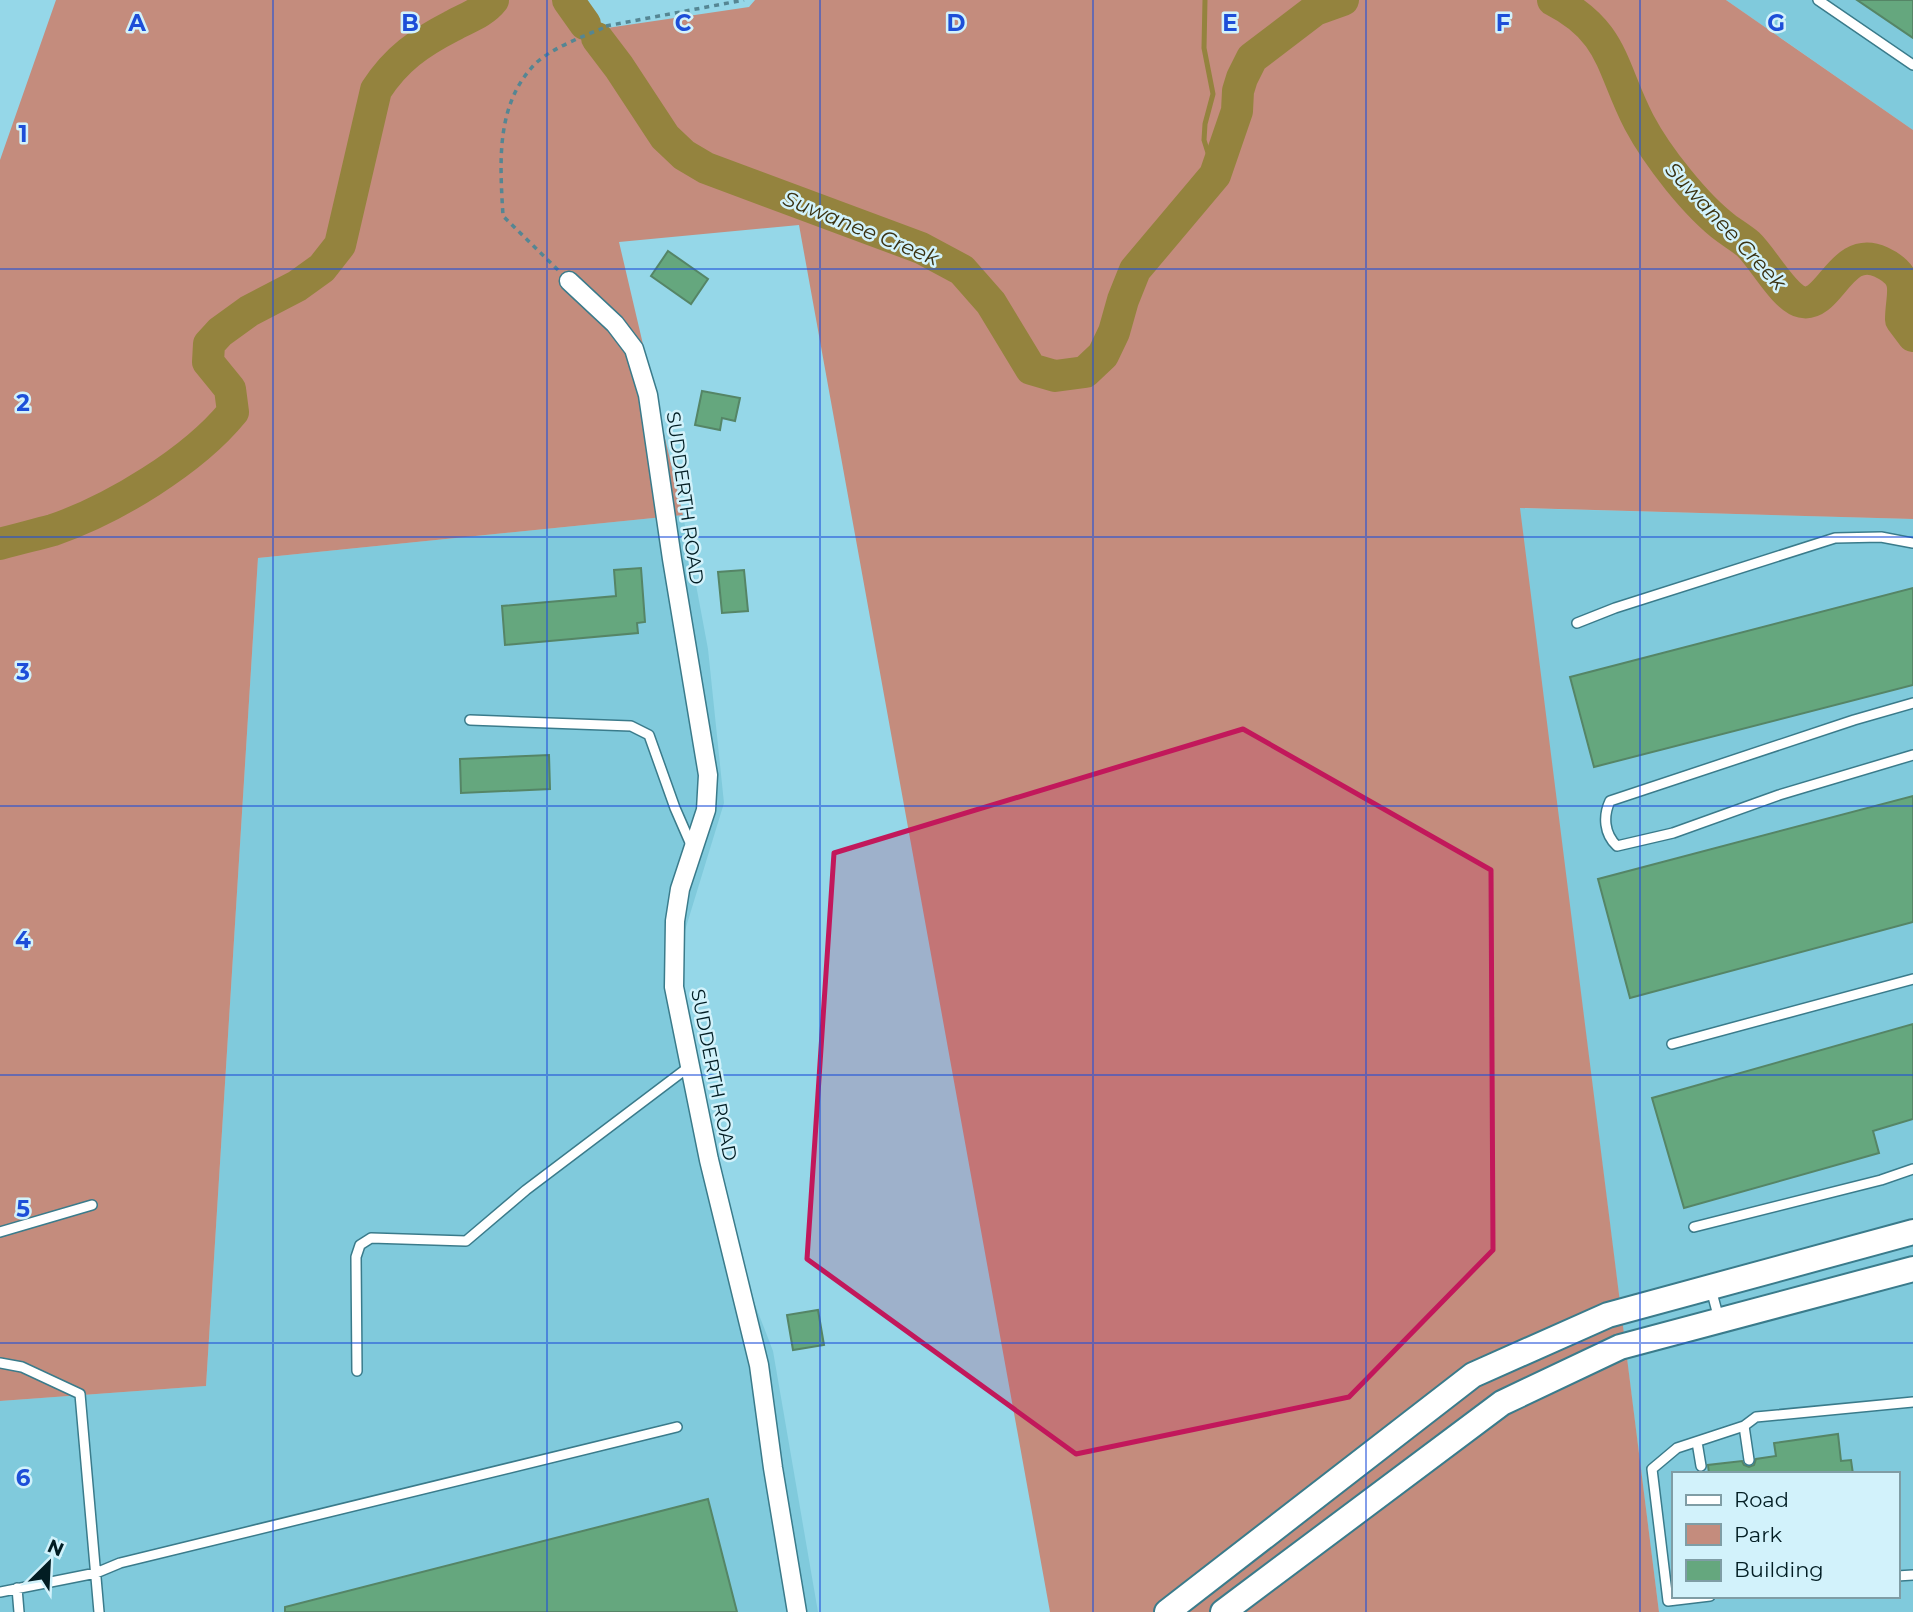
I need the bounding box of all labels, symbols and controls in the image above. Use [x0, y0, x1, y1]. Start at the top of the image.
text: A [127, 9, 146, 37]
text: B [401, 9, 419, 37]
text: C [675, 9, 692, 37]
text: D [947, 9, 966, 37]
text: E [1222, 9, 1238, 37]
text: F [1496, 9, 1511, 37]
text: G [1767, 9, 1785, 37]
text: 1 [18, 120, 28, 148]
water label: Suwanee Creek [1660, 157, 1793, 296]
water label: Suwanee Creek [780, 185, 944, 271]
text: 2 [16, 389, 30, 417]
street label: SUDDERTH ROAD [661, 410, 709, 586]
text: 3 [15, 658, 30, 686]
text: 4 [15, 926, 31, 954]
street label: SUDDERTH ROAD [686, 987, 742, 1163]
text: 5 [16, 1195, 30, 1223]
text: 6 [16, 1464, 31, 1492]
legend [1672, 1472, 1899, 1598]
text: Road [1734, 1487, 1789, 1512]
text: Park [1734, 1522, 1782, 1547]
north arrow [14, 1528, 84, 1598]
text: N [44, 1534, 67, 1562]
text: Building [1734, 1557, 1824, 1582]

